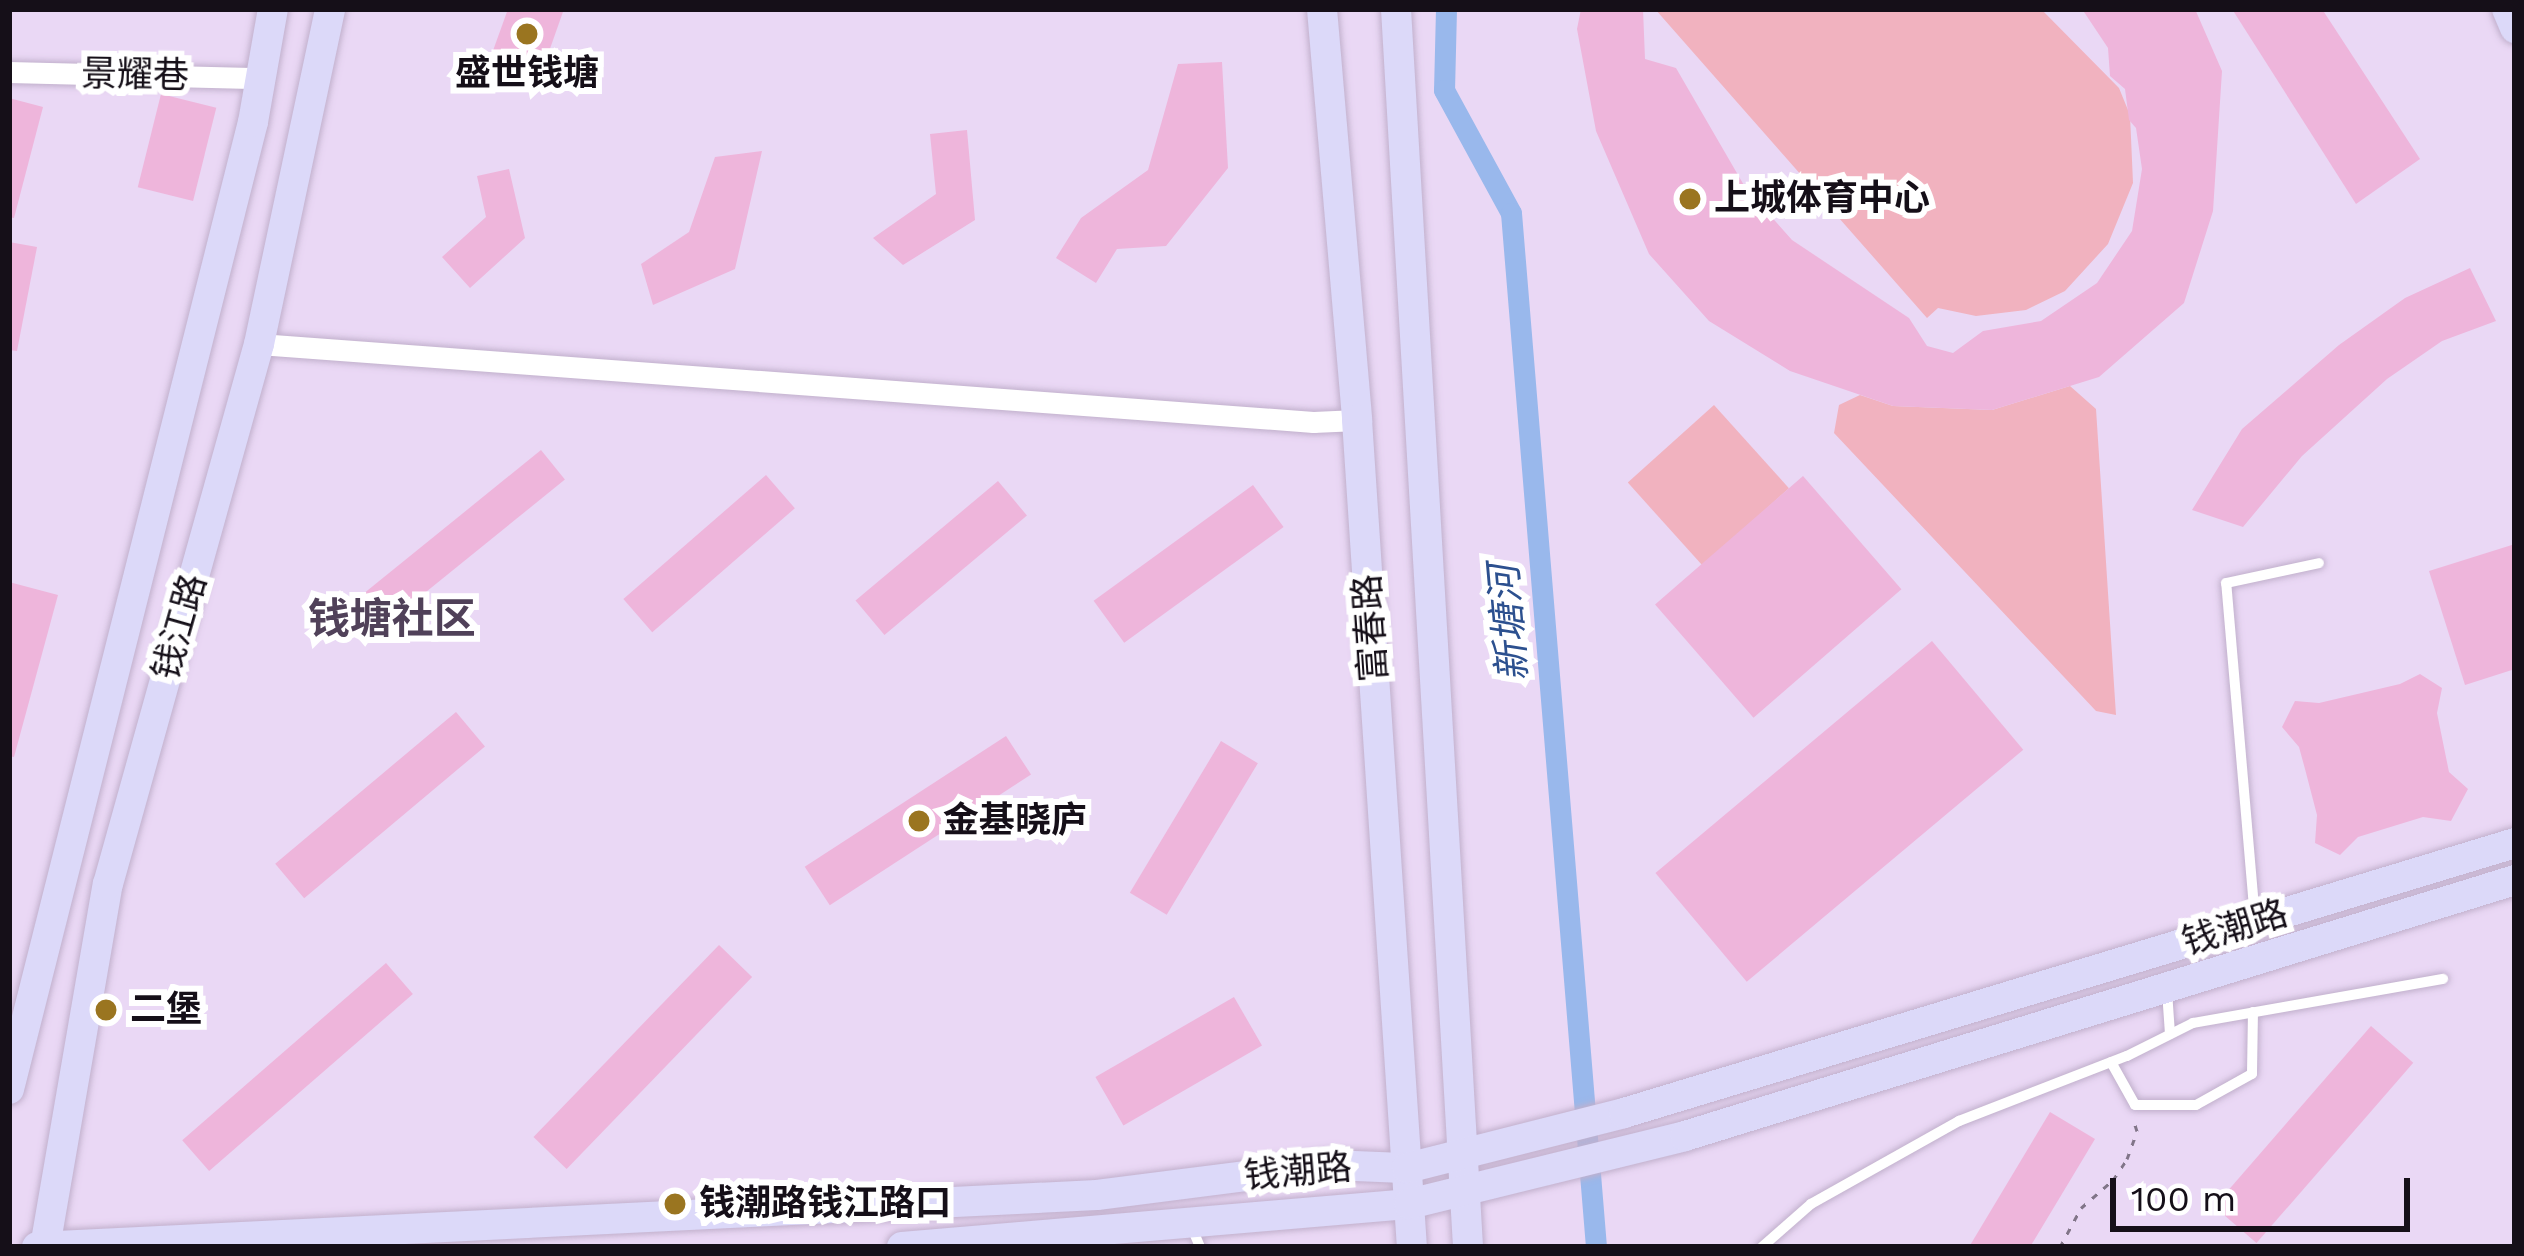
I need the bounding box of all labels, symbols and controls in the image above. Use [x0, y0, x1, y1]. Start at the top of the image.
marker: 盛世钱塘 [514, 21, 540, 47]
street label: 景耀巷 [81, 52, 189, 98]
place label: 盛世钱塘 [455, 52, 599, 96]
place label: 上城体育中心 [1714, 177, 1930, 221]
marker: 上城体育中心 [1677, 186, 1703, 212]
water label: 新塘河 [1481, 563, 1537, 683]
street label: 钱江路 [144, 569, 216, 685]
street label: 富春路 [1346, 573, 1396, 683]
district label: 钱塘社区 [308, 594, 476, 644]
place label: 金基晓庐 [943, 799, 1087, 843]
marker: 金基晓庐 [906, 808, 932, 834]
street label: 钱潮路 [2177, 892, 2293, 964]
place label: 二堡 [130, 988, 202, 1032]
marker: 二堡 [93, 997, 119, 1023]
street label: 钱潮路 [1242, 1146, 1354, 1198]
scale bar [2116, 1154, 2416, 1228]
text: 100 m [2131, 1178, 2236, 1220]
place label: 钱潮路钱江路口 [699, 1182, 951, 1226]
marker: 钱潮路钱江路口 [662, 1191, 688, 1217]

